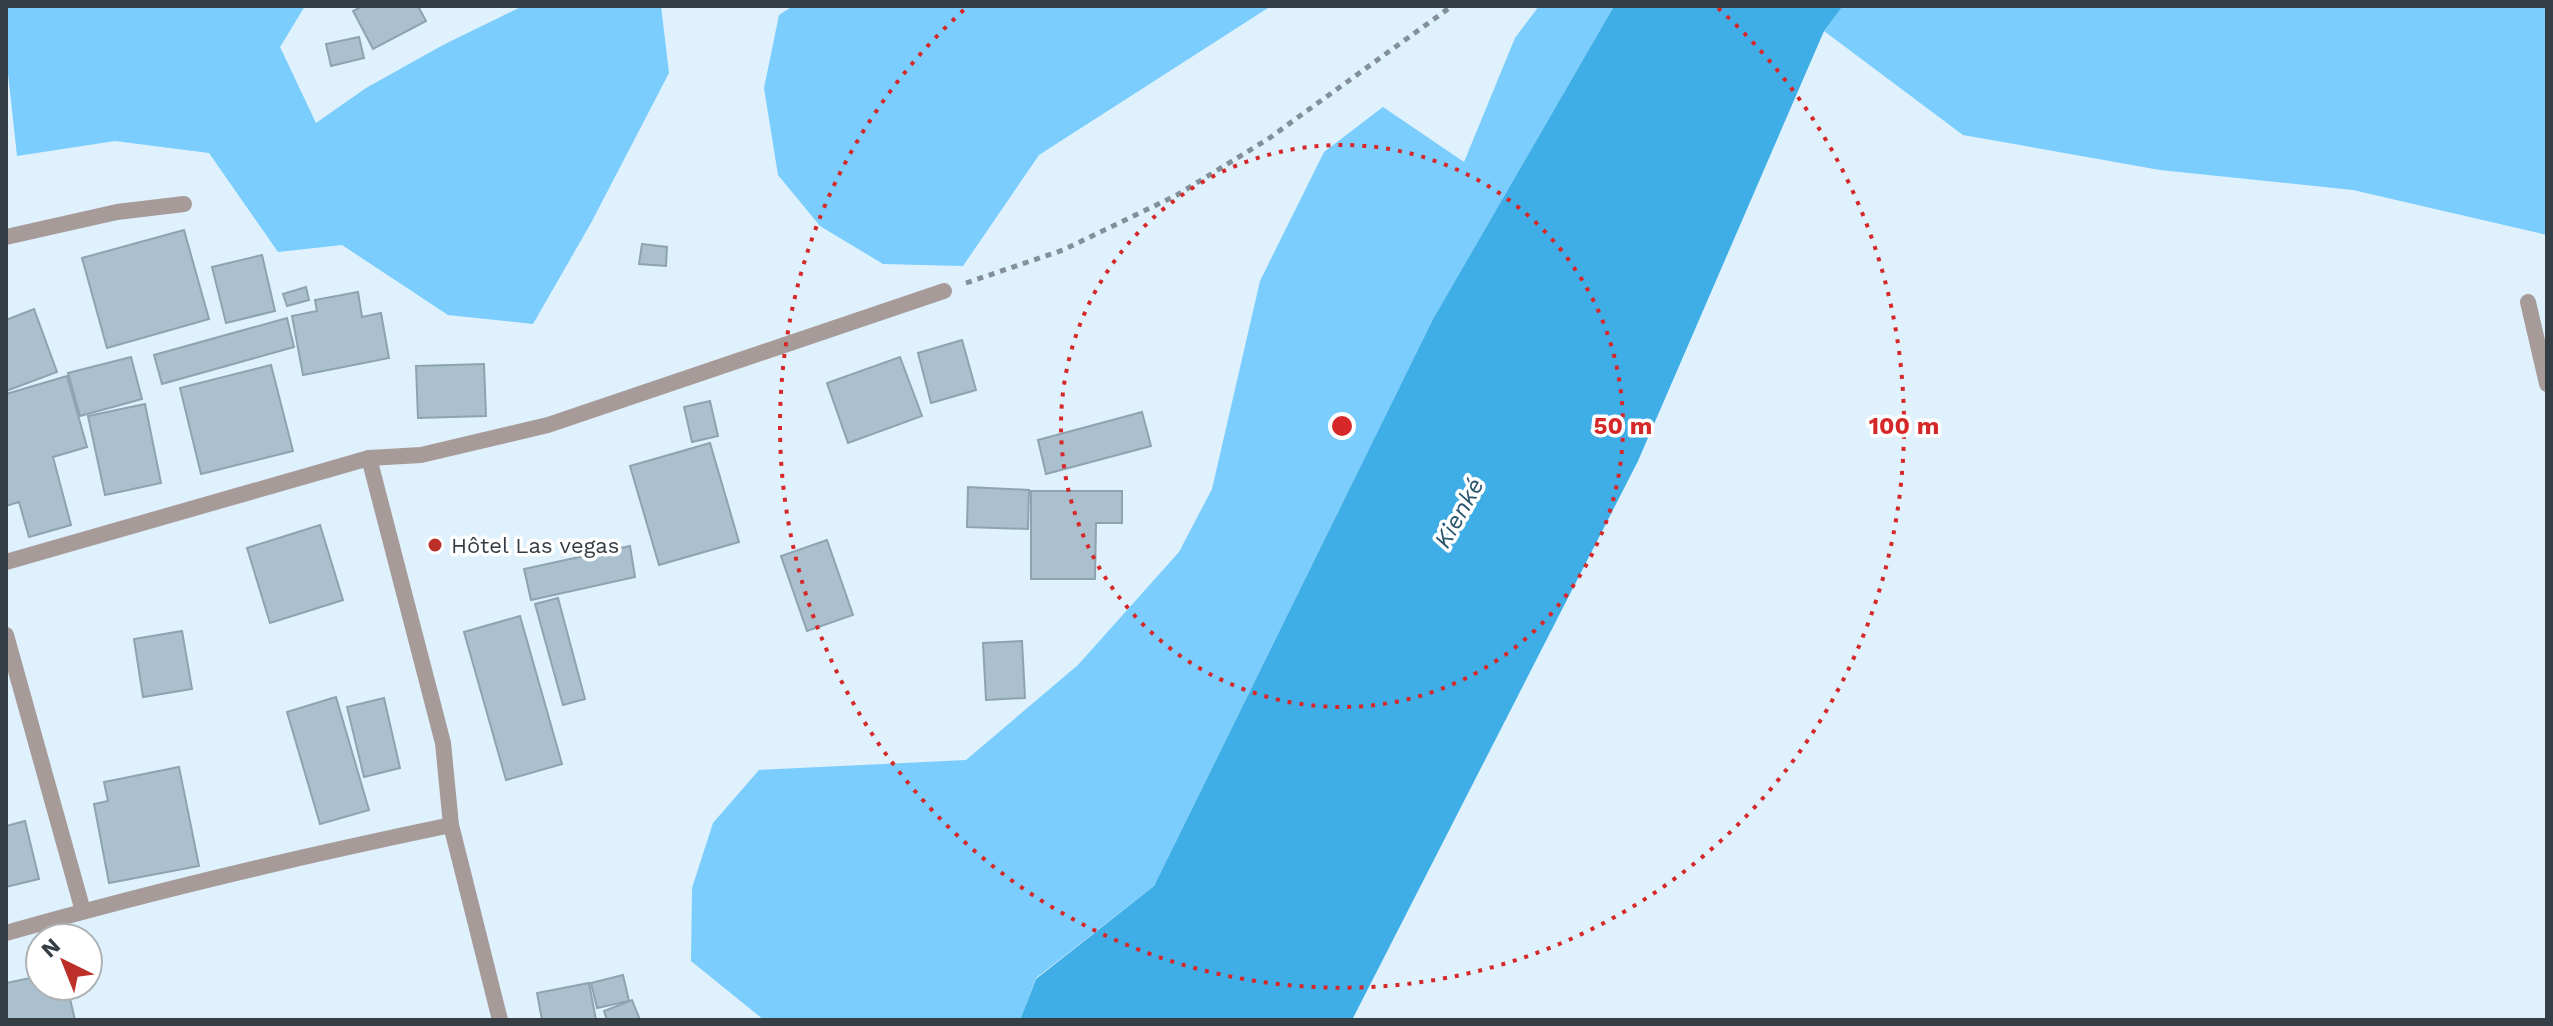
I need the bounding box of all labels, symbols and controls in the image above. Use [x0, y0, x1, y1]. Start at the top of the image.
centre of rings [1328, 412, 1356, 440]
text: 50 m [1594, 412, 1652, 440]
text: 100 m [1869, 412, 1939, 440]
water label: Kienké [1428, 473, 1490, 553]
place label: Hôtel Las vegas [451, 533, 619, 558]
marker: Hôtel Las vegas [426, 536, 444, 554]
north arrow [24, 922, 104, 1002]
text: N [36, 933, 65, 962]

